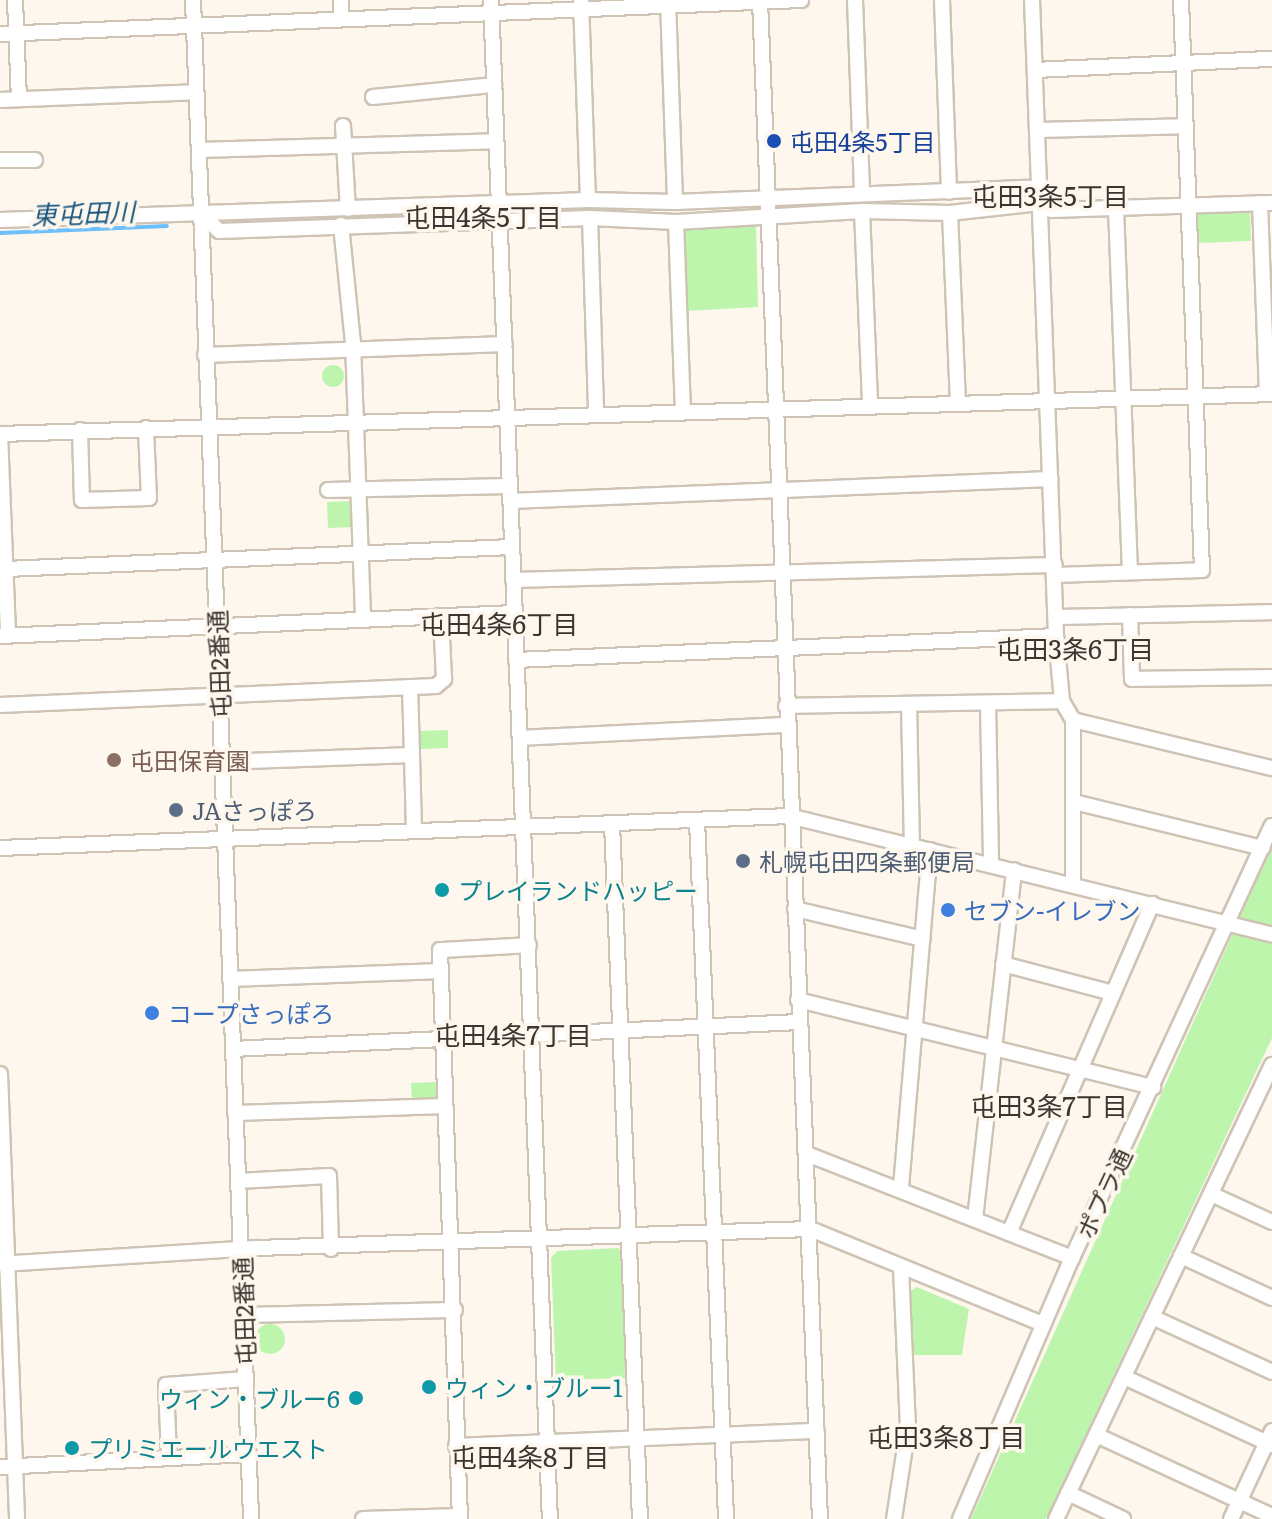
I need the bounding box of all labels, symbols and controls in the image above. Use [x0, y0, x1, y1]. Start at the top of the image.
place label: 屯田4条5丁目 [790, 127, 935, 155]
marker: 屯田4条5丁目 [765, 132, 783, 150]
district label: 屯田3条5丁目 [971, 179, 1129, 211]
water label: 東屯田川 [30, 195, 136, 229]
district label: 屯田4条5丁目 [404, 200, 562, 232]
district label: 屯田4条6丁目 [420, 607, 578, 639]
street label: 屯田2番通 [202, 609, 234, 719]
district label: 屯田3条6丁目 [996, 632, 1154, 664]
place label: 屯田保育園 [130, 746, 250, 774]
marker: 屯田保育園 [105, 751, 123, 769]
place label: JAさっぽろ [192, 796, 317, 824]
marker: JAさっぽろ [167, 801, 185, 819]
place label: 札幌屯田四条郵便局 [759, 847, 975, 875]
marker: 札幌屯田四条郵便局 [734, 852, 752, 870]
place label: プレイランドハッピー [458, 876, 698, 904]
marker: プレイランドハッピー [433, 881, 451, 899]
place label: セブン-イレブン [964, 896, 1140, 924]
marker: セブン-イレブン [939, 901, 957, 919]
place label: コープさっぽろ [168, 999, 336, 1027]
marker: コープさっぽろ [143, 1004, 161, 1022]
district label: 屯田4条7丁目 [434, 1018, 592, 1050]
district label: 屯田3条7丁目 [970, 1089, 1128, 1121]
street label: ポプラ通 [1070, 1143, 1136, 1243]
street label: 屯田2番通 [227, 1256, 259, 1366]
place label: ウィン・ブルー1 [445, 1373, 623, 1401]
marker: ウィン・ブルー1 [420, 1378, 438, 1396]
place label: ウィン・ブルー6 [159, 1384, 340, 1412]
marker: ウィン・ブルー6 [347, 1389, 365, 1407]
district label: 屯田3条8丁目 [867, 1420, 1025, 1452]
place label: プリミエールウエスト [88, 1434, 328, 1462]
marker: プリミエールウエスト [63, 1439, 81, 1457]
district label: 屯田4条8丁目 [451, 1440, 609, 1472]

